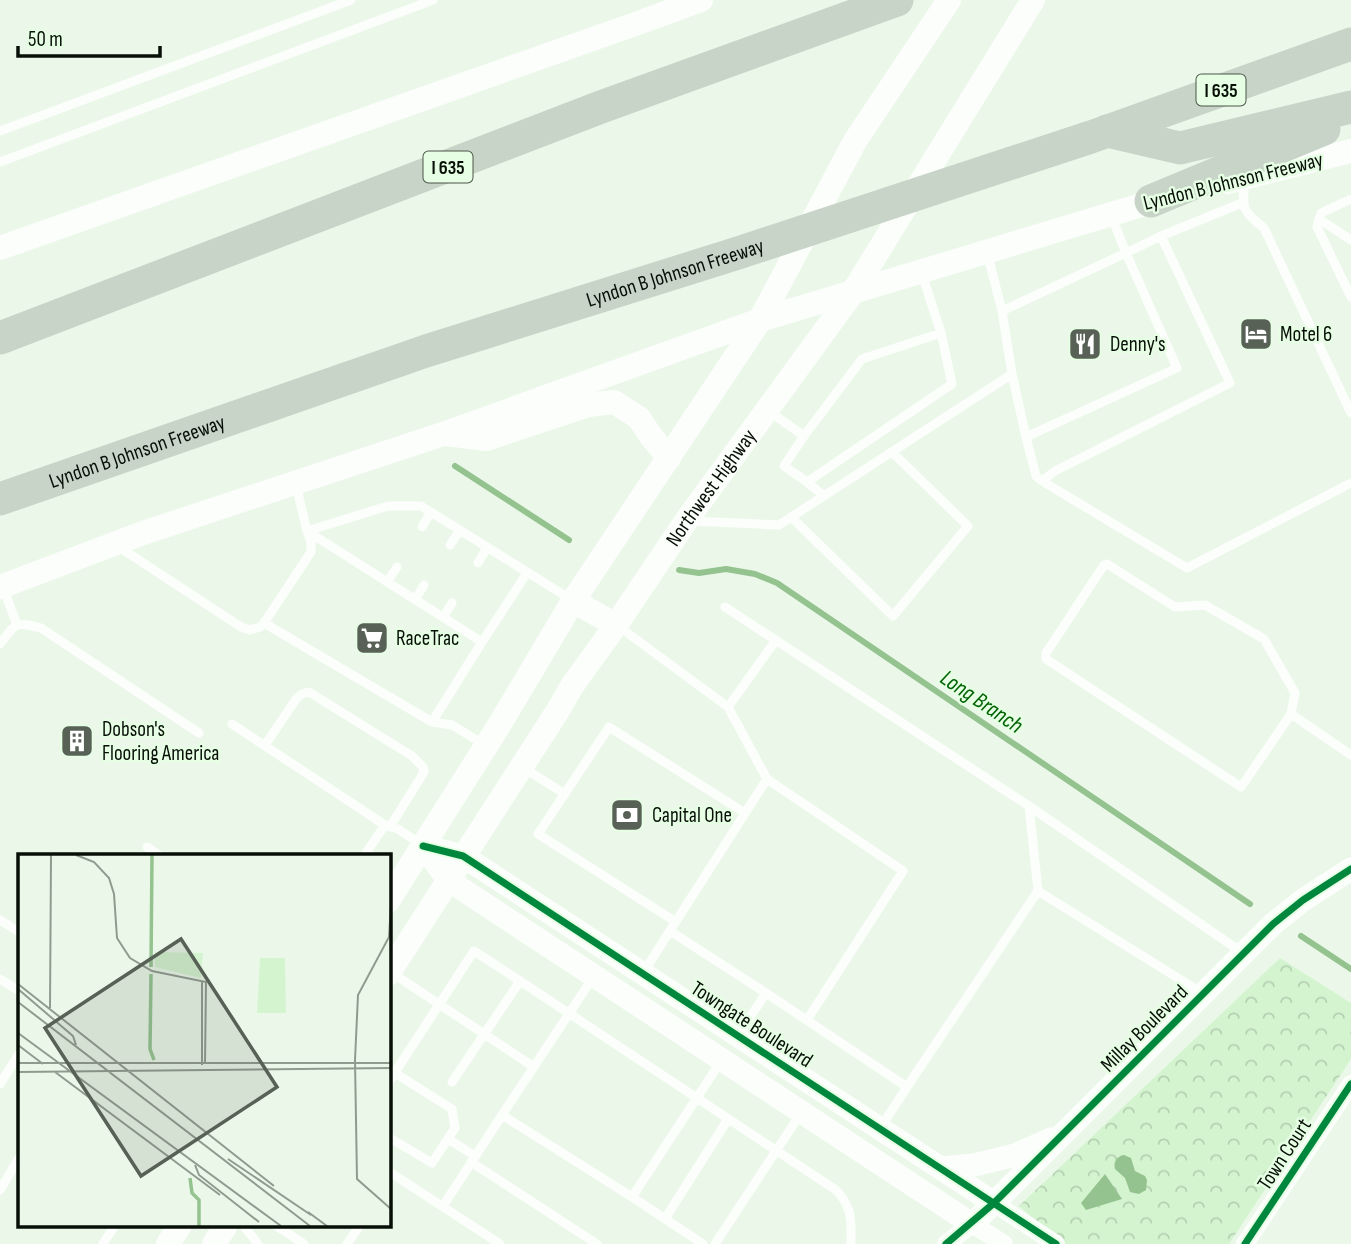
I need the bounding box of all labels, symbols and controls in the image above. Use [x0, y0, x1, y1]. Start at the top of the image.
scale bar [18, 14, 159, 58]
text: 50 m [28, 27, 63, 52]
road number: I 635 [1196, 74, 1246, 106]
street label: Lyndon B Johnson Freeway [1141, 147, 1326, 216]
road number: I 635 [424, 152, 472, 182]
street label: Lyndon B Johnson Freeway [583, 233, 767, 313]
hotel icon: Motel 6 [1237, 315, 1275, 353]
place label: Motel 6 [1280, 322, 1332, 347]
restaurant icon: Denny's [1066, 325, 1104, 363]
place label: Denny's [1110, 332, 1166, 357]
street label: Lyndon B Johnson Freeway [46, 410, 228, 494]
street label: Northwest Highway [661, 424, 762, 551]
supermarket icon: RaceTrac [353, 619, 391, 657]
place label: RaceTrac [396, 626, 459, 651]
water label: Long Branch [935, 664, 1028, 740]
place label: Dobson's Flooring America [102, 717, 219, 766]
building icon: Dobson's Flooring America [58, 722, 96, 760]
bank icon: Capital One [608, 796, 646, 834]
place label: Capital One [652, 803, 732, 828]
inset map [18, 854, 390, 1226]
street label: Towngate Boulevard [686, 976, 817, 1073]
street label: Millay Boulevard [1096, 980, 1193, 1077]
street label: Town Court [1252, 1114, 1317, 1195]

